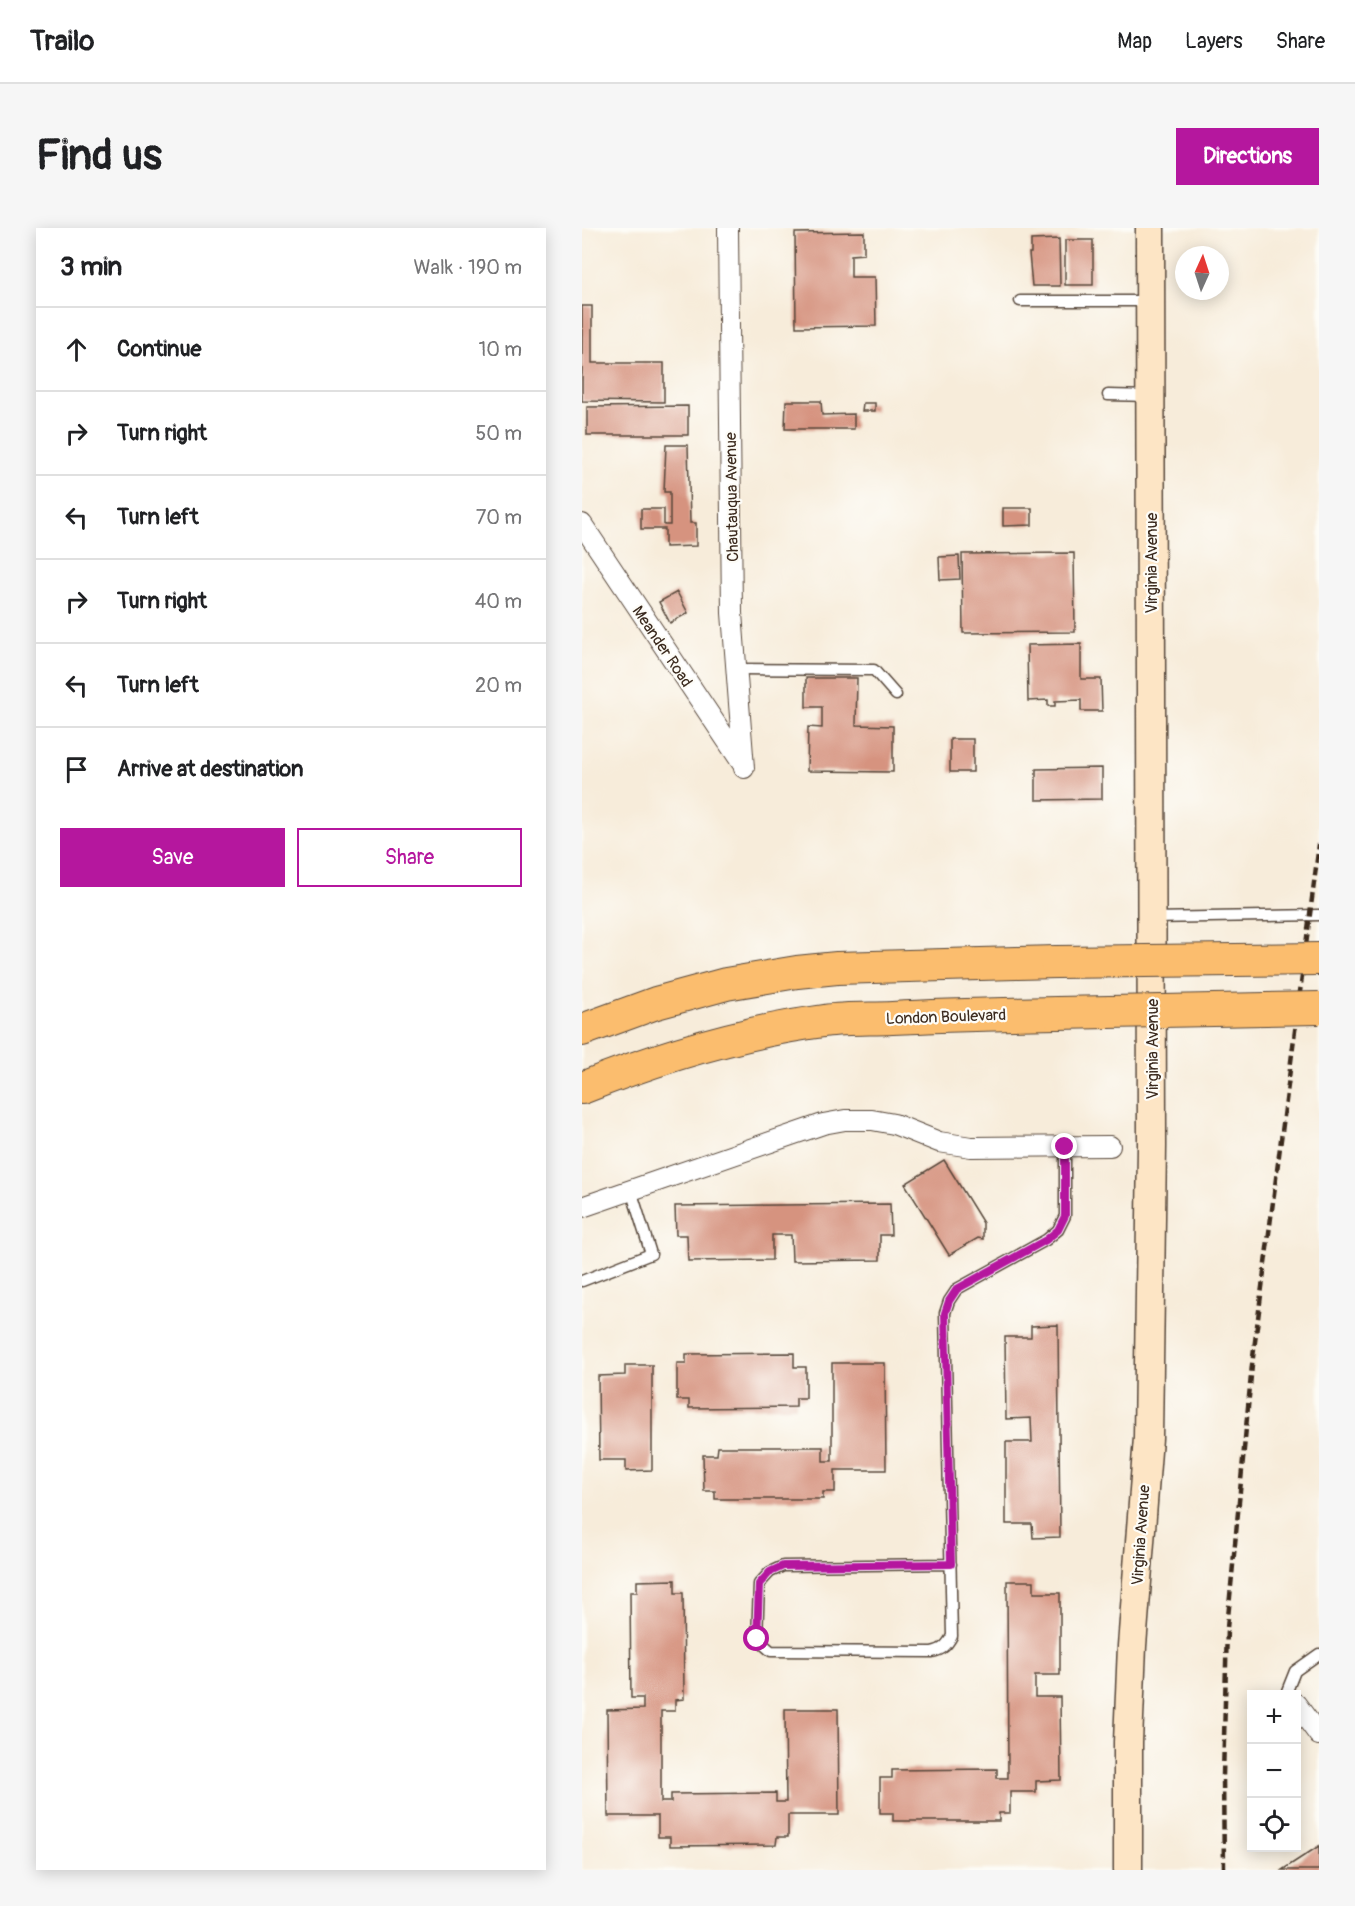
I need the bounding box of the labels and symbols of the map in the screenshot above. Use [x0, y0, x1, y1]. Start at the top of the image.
north arrow [1175, 246, 1229, 300]
street label: Chautauqua Avenue [721, 432, 743, 562]
street label: Virginia Avenue [1142, 512, 1162, 613]
street label: Meander Road [628, 602, 697, 691]
street label: Virginia Avenue [1143, 998, 1163, 1099]
street label: London Boulevard [886, 1005, 1006, 1029]
route end [1051, 1133, 1077, 1159]
street label: Virginia Avenue [1128, 1484, 1154, 1586]
route start [743, 1625, 769, 1651]

